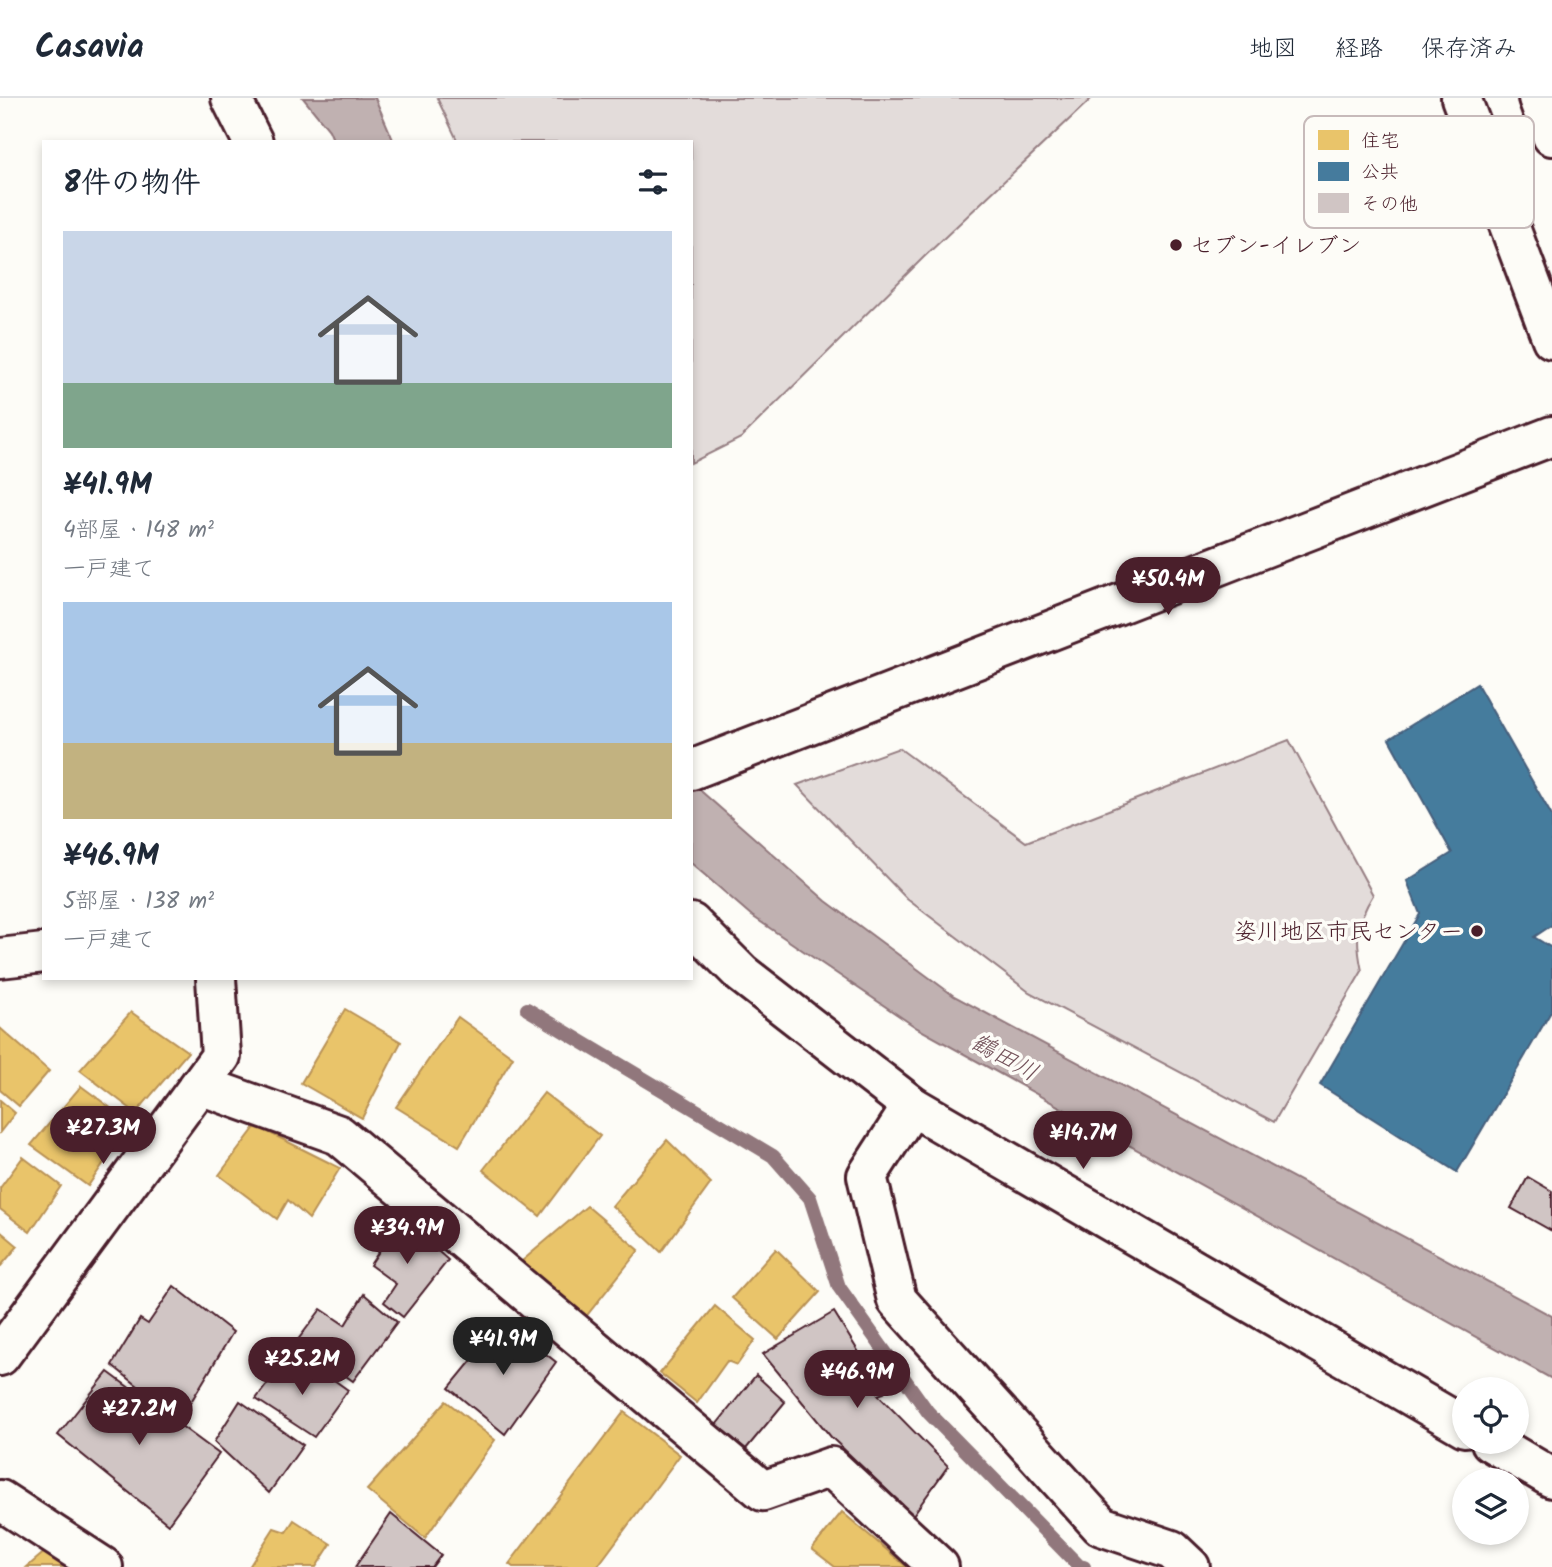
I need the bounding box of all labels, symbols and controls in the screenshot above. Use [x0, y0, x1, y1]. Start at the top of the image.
text: Casavia [35, 22, 144, 75]
text: 地図 [1249, 30, 1297, 69]
text: 経路 [1335, 30, 1383, 69]
text: 保存済み [1421, 30, 1517, 69]
legend [1304, 116, 1534, 228]
text: 住宅 [1361, 127, 1399, 157]
text: 公共 [1361, 158, 1399, 188]
text: 8件の物件 [63, 160, 201, 208]
icon: filters [634, 163, 672, 201]
text: その他 [1361, 190, 1418, 220]
place label: セブン-イレブン [1190, 229, 1362, 265]
marker: セブン-イレブン [1168, 237, 1184, 253]
icon: home [305, 277, 431, 403]
text: ¥41.9M [63, 462, 152, 510]
text: 4部屋 · 148 m² [63, 513, 214, 549]
text: 一戸建て [63, 552, 155, 588]
pin: ¥50.4M [1111, 558, 1225, 617]
text: ¥50.4M [1132, 562, 1204, 598]
icon: home [305, 648, 431, 774]
text: ¥46.9M [63, 833, 159, 881]
text: 5部屋 · 138 m² [63, 884, 214, 920]
place label: 姿川地区市民センター [1234, 915, 1463, 951]
text: 一戸建て [63, 923, 155, 959]
marker: 姿川地区市民センター [1469, 923, 1485, 939]
water label: 鶴田川 [963, 1024, 1045, 1093]
pin: ¥27.3M [46, 1107, 160, 1166]
text: ¥27.3M [66, 1111, 140, 1147]
pin: ¥14.7M [1026, 1112, 1140, 1171]
text: ¥14.7M [1049, 1116, 1117, 1152]
pin: ¥34.9M [350, 1206, 464, 1266]
text: ¥34.9M [370, 1211, 444, 1247]
pin: ¥41.9M [446, 1318, 560, 1377]
text: ¥41.9M [469, 1322, 537, 1358]
pin: ¥25.2M [245, 1338, 359, 1397]
text: ¥25.2M [264, 1342, 340, 1378]
pin: ¥46.9M [800, 1350, 914, 1410]
text: ¥46.9M [820, 1355, 894, 1391]
map controls [1452, 1377, 1529, 1545]
button: locate [1452, 1377, 1529, 1454]
pin: ¥27.2M [82, 1388, 196, 1447]
text: ¥27.2M [102, 1392, 176, 1428]
button: layers [1452, 1468, 1529, 1545]

